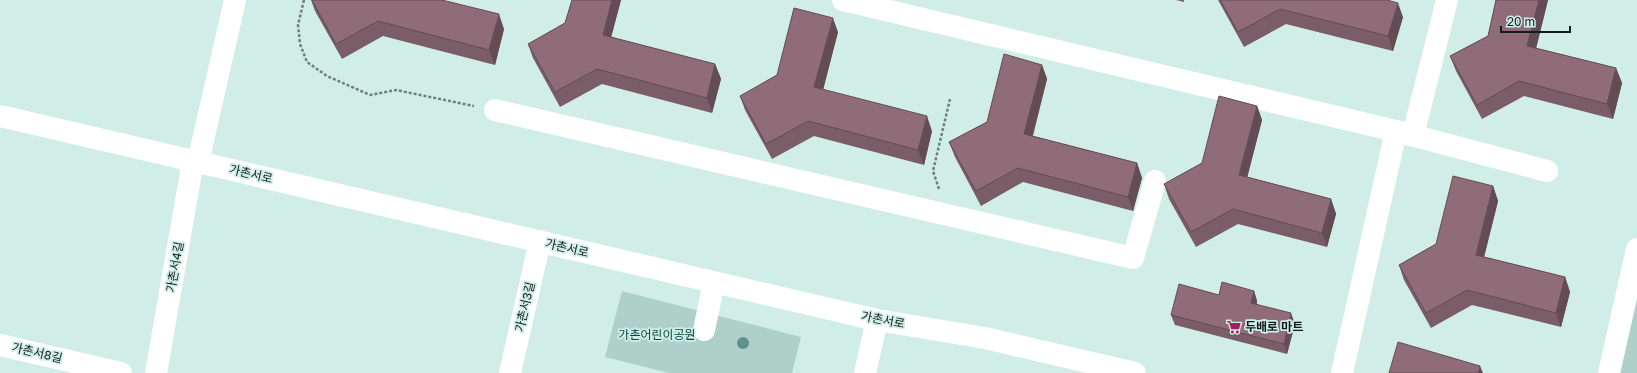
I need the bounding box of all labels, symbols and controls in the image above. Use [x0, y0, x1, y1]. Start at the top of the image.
scale bar [1501, 8, 1570, 34]
text: 20 m [1507, 14, 1535, 29]
street label: 가촌서로 [228, 161, 274, 186]
street label: 가촌서로 [544, 235, 590, 260]
street label: 가촌서4길 [163, 240, 186, 294]
street label: 가촌서3길 [511, 280, 538, 334]
street label: 가촌서로 [860, 308, 906, 331]
supermarket icon: 두배로 마트 [1226, 319, 1242, 335]
place label: 두배로 마트 [1245, 319, 1303, 334]
park label: 가촌어린이공원 [618, 327, 696, 342]
street label: 가촌서8길 [10, 339, 64, 366]

